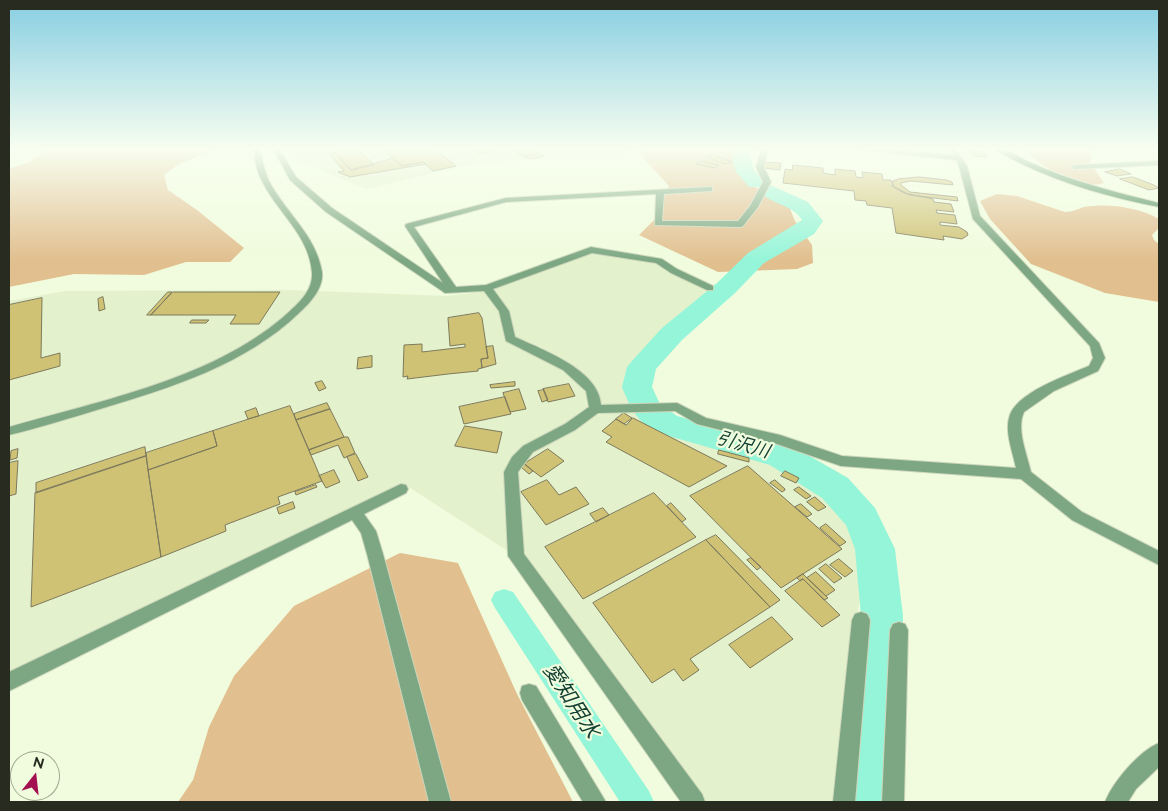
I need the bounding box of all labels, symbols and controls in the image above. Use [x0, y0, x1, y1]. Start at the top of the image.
water label: 引沢川 [714, 427, 772, 463]
water label: 愛知用水 [538, 659, 604, 743]
north arrow [10, 751, 60, 801]
text: N [32, 753, 46, 772]

